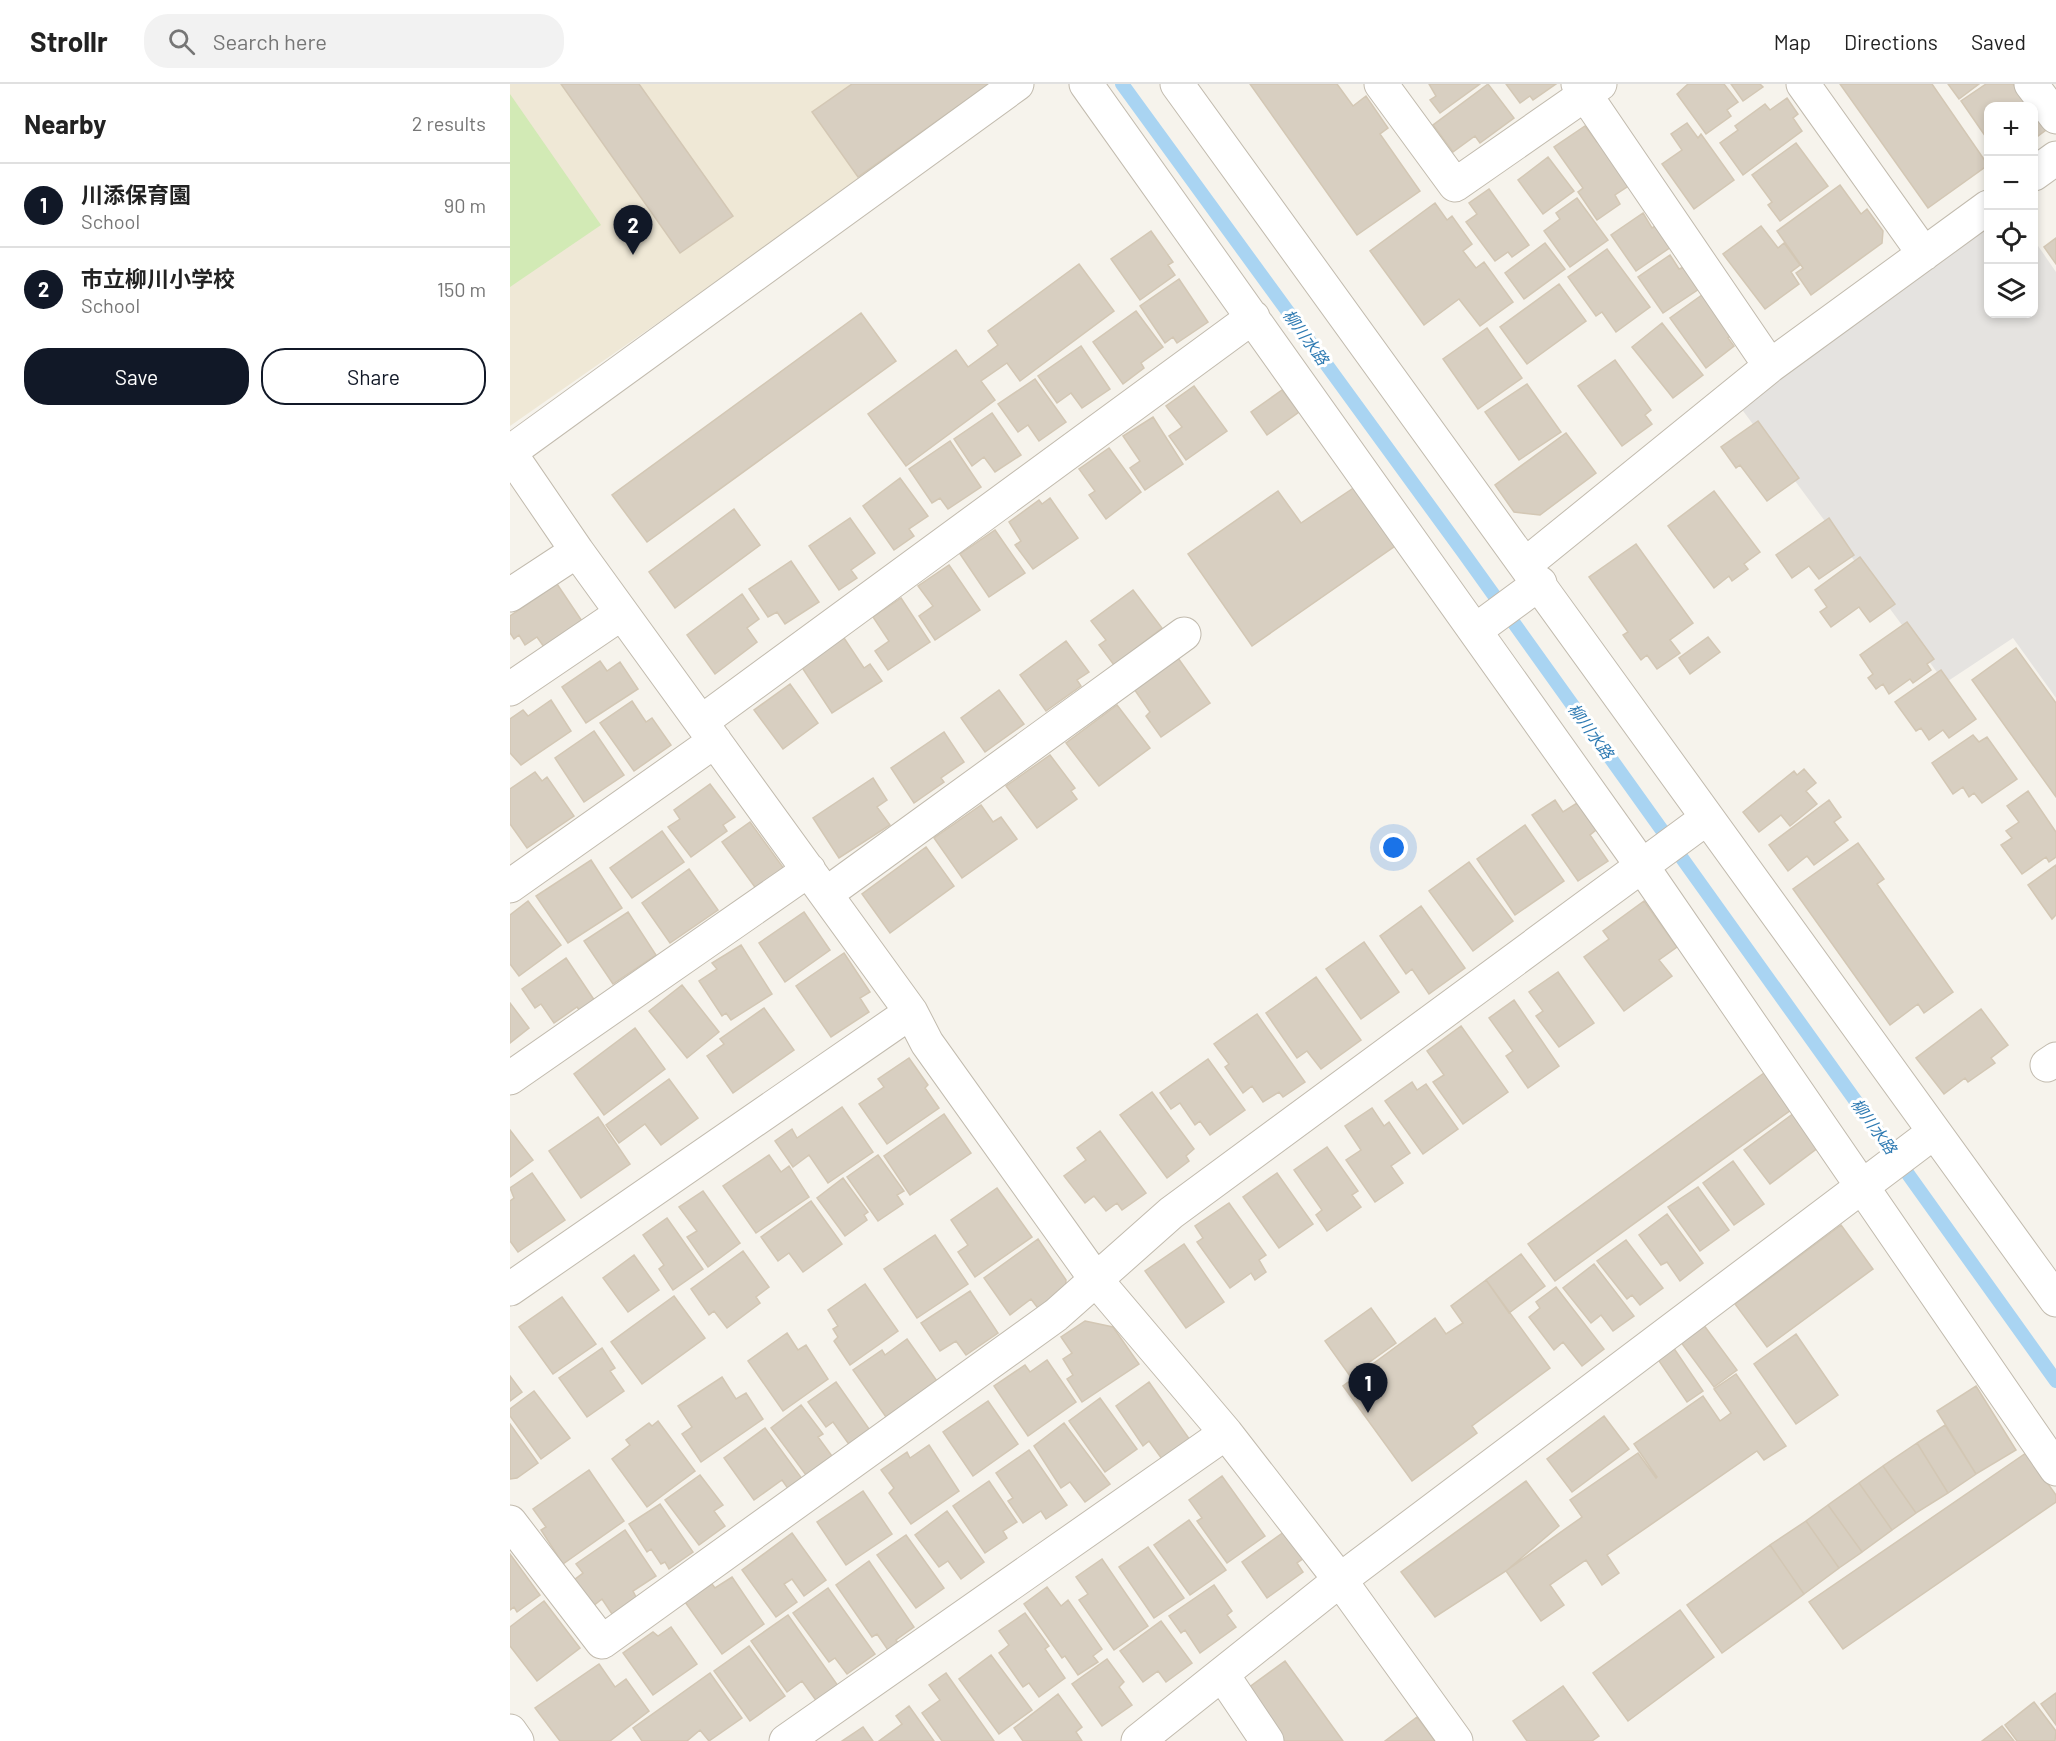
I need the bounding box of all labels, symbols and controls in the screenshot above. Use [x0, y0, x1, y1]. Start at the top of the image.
search box [144, 14, 564, 68]
text: Strollr [30, 24, 108, 58]
icon: search [165, 25, 198, 58]
text: Search here [213, 28, 327, 54]
text: Map [1774, 29, 1811, 54]
text: Directions [1844, 29, 1938, 54]
text: Saved [1971, 29, 2026, 54]
map controls [1984, 102, 2038, 318]
button: + [1984, 102, 2038, 156]
text: Nearby [24, 108, 106, 139]
text: 2 results [412, 111, 486, 135]
button: − [1984, 156, 2038, 210]
text: 川添保育園 [81, 181, 191, 207]
text: 1 [40, 193, 47, 217]
text: 90 m [444, 193, 486, 217]
pin: 2 [614, 206, 652, 255]
text: School [81, 209, 140, 233]
button: locate [1984, 210, 2038, 264]
button: layers [1984, 264, 2038, 318]
text: 市立柳川小学校 [81, 265, 235, 291]
text: 2 [38, 277, 49, 301]
text: 150 m [437, 277, 486, 301]
text: School [81, 293, 140, 317]
water label: 柳川水路 [1280, 305, 1334, 370]
button: Save [24, 348, 249, 405]
button: Share [261, 348, 486, 405]
water label: 柳川水路 [1565, 699, 1619, 764]
your location [1379, 833, 1408, 862]
water label: 柳川水路 [1848, 1094, 1902, 1159]
pin: 1 [1348, 1364, 1388, 1413]

